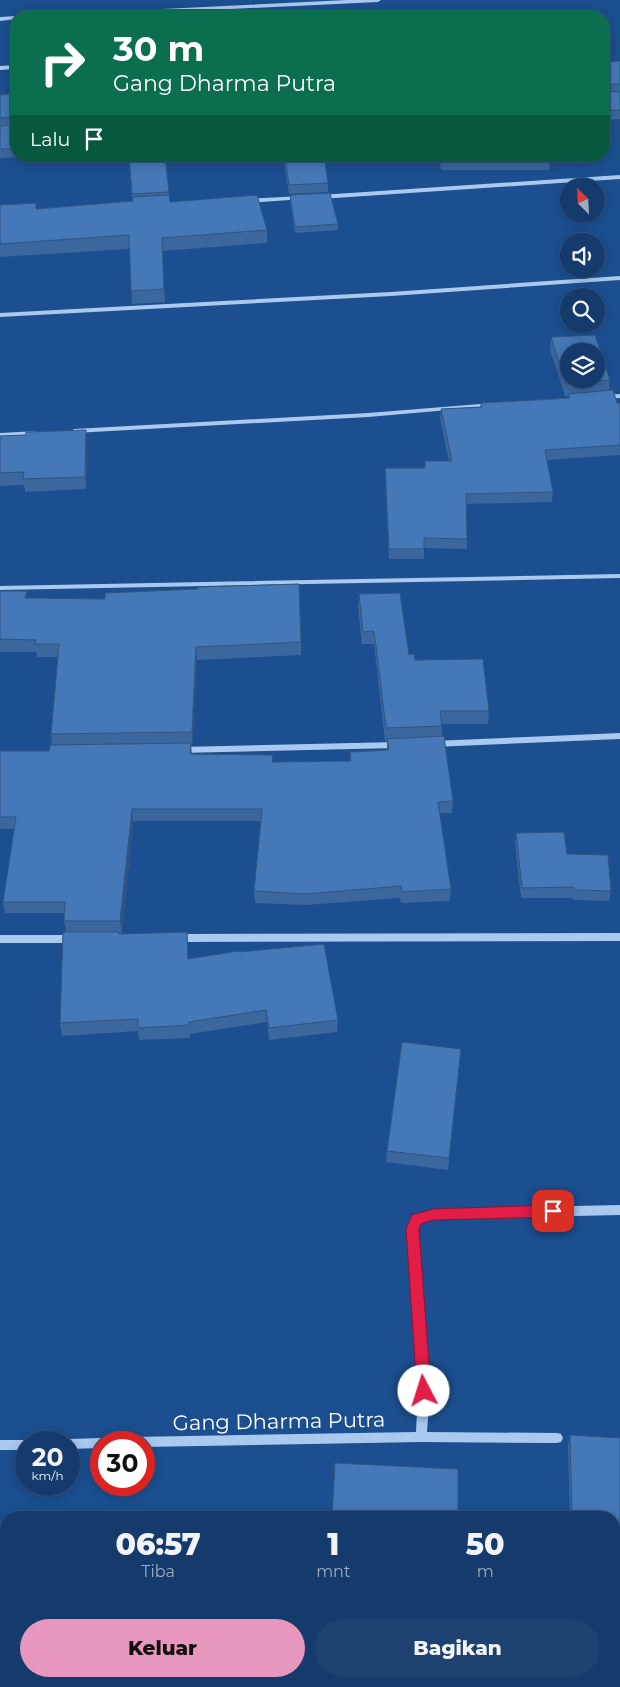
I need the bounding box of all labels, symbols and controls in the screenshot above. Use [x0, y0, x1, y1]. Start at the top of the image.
text: 30 m [113, 27, 204, 70]
icon: right [30, 30, 95, 95]
text: Gang Dharma Putra [113, 70, 336, 97]
icon: arrive [80, 125, 108, 153]
text: Lalu [30, 128, 70, 151]
north arrow [560, 178, 605, 222]
map controls [560, 178, 605, 388]
button: sound [560, 233, 605, 278]
button: search [560, 288, 605, 333]
button: layers [560, 343, 605, 388]
pin [532, 1190, 574, 1232]
icon: arrive [539, 1197, 567, 1225]
position arrow [397, 1364, 449, 1416]
street label: Gang Dharma Putra [172, 1407, 386, 1435]
speed limit sign: 30 [90, 1431, 155, 1496]
text: 20 [32, 1442, 63, 1472]
text: km/h [31, 1468, 64, 1483]
text: 06:57 [115, 1526, 201, 1563]
text: 1 [327, 1526, 339, 1563]
text: 50 [466, 1526, 505, 1563]
text: Tiba [141, 1562, 175, 1581]
text: mnt [316, 1562, 350, 1581]
text: m [477, 1562, 494, 1581]
button: Keluar [20, 1619, 305, 1677]
button: Bagikan [315, 1619, 600, 1677]

